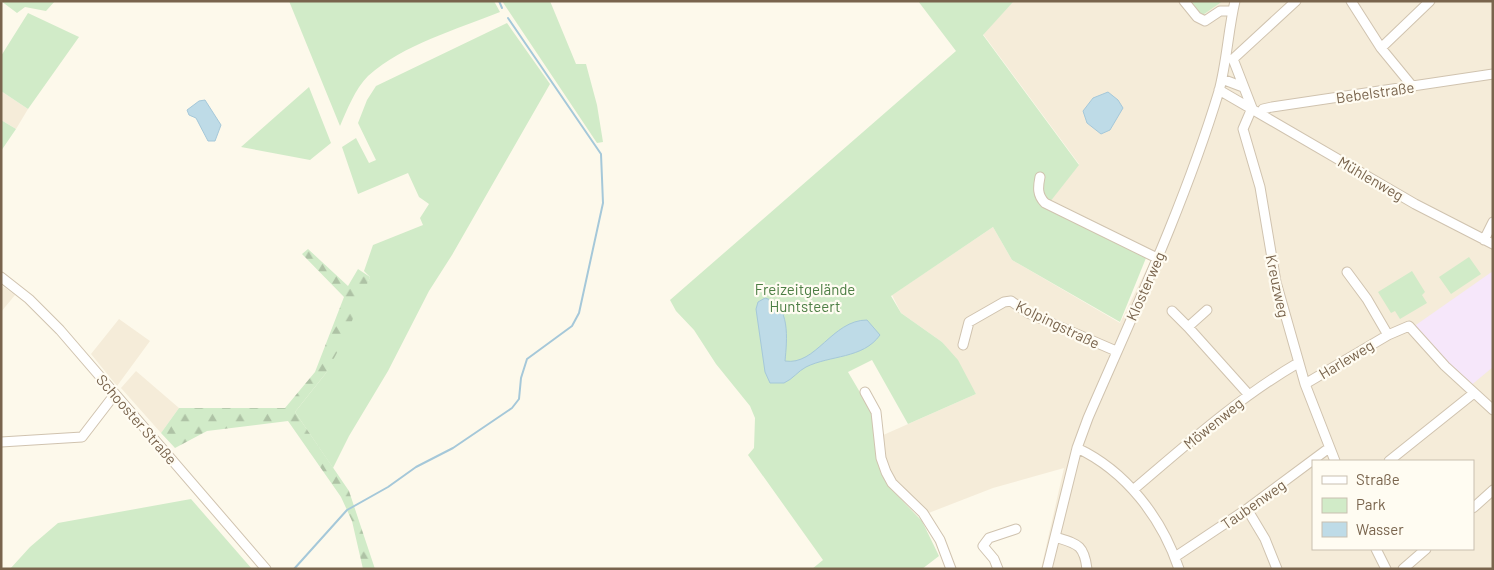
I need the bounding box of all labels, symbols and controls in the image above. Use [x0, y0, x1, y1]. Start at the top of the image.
street label: Bebelstraße [1335, 78, 1415, 106]
street label: Mühlenweg [1335, 152, 1407, 204]
street label: Klosterweg [1122, 249, 1168, 323]
street label: Kreuzweg [1263, 253, 1293, 319]
park label: Freizeitgelände Huntsteert [755, 280, 855, 315]
street label: Kolpingstraße [1013, 296, 1103, 352]
street label: Harleweg [1315, 336, 1377, 382]
street label: Schooster Straße [93, 370, 181, 468]
street label: Möwenweg [1180, 393, 1246, 453]
legend [1312, 460, 1474, 550]
text: Straße [1356, 470, 1400, 488]
street label: Taubenweg [1217, 475, 1289, 533]
text: Park [1356, 495, 1386, 513]
text: Wasser [1356, 520, 1404, 538]

